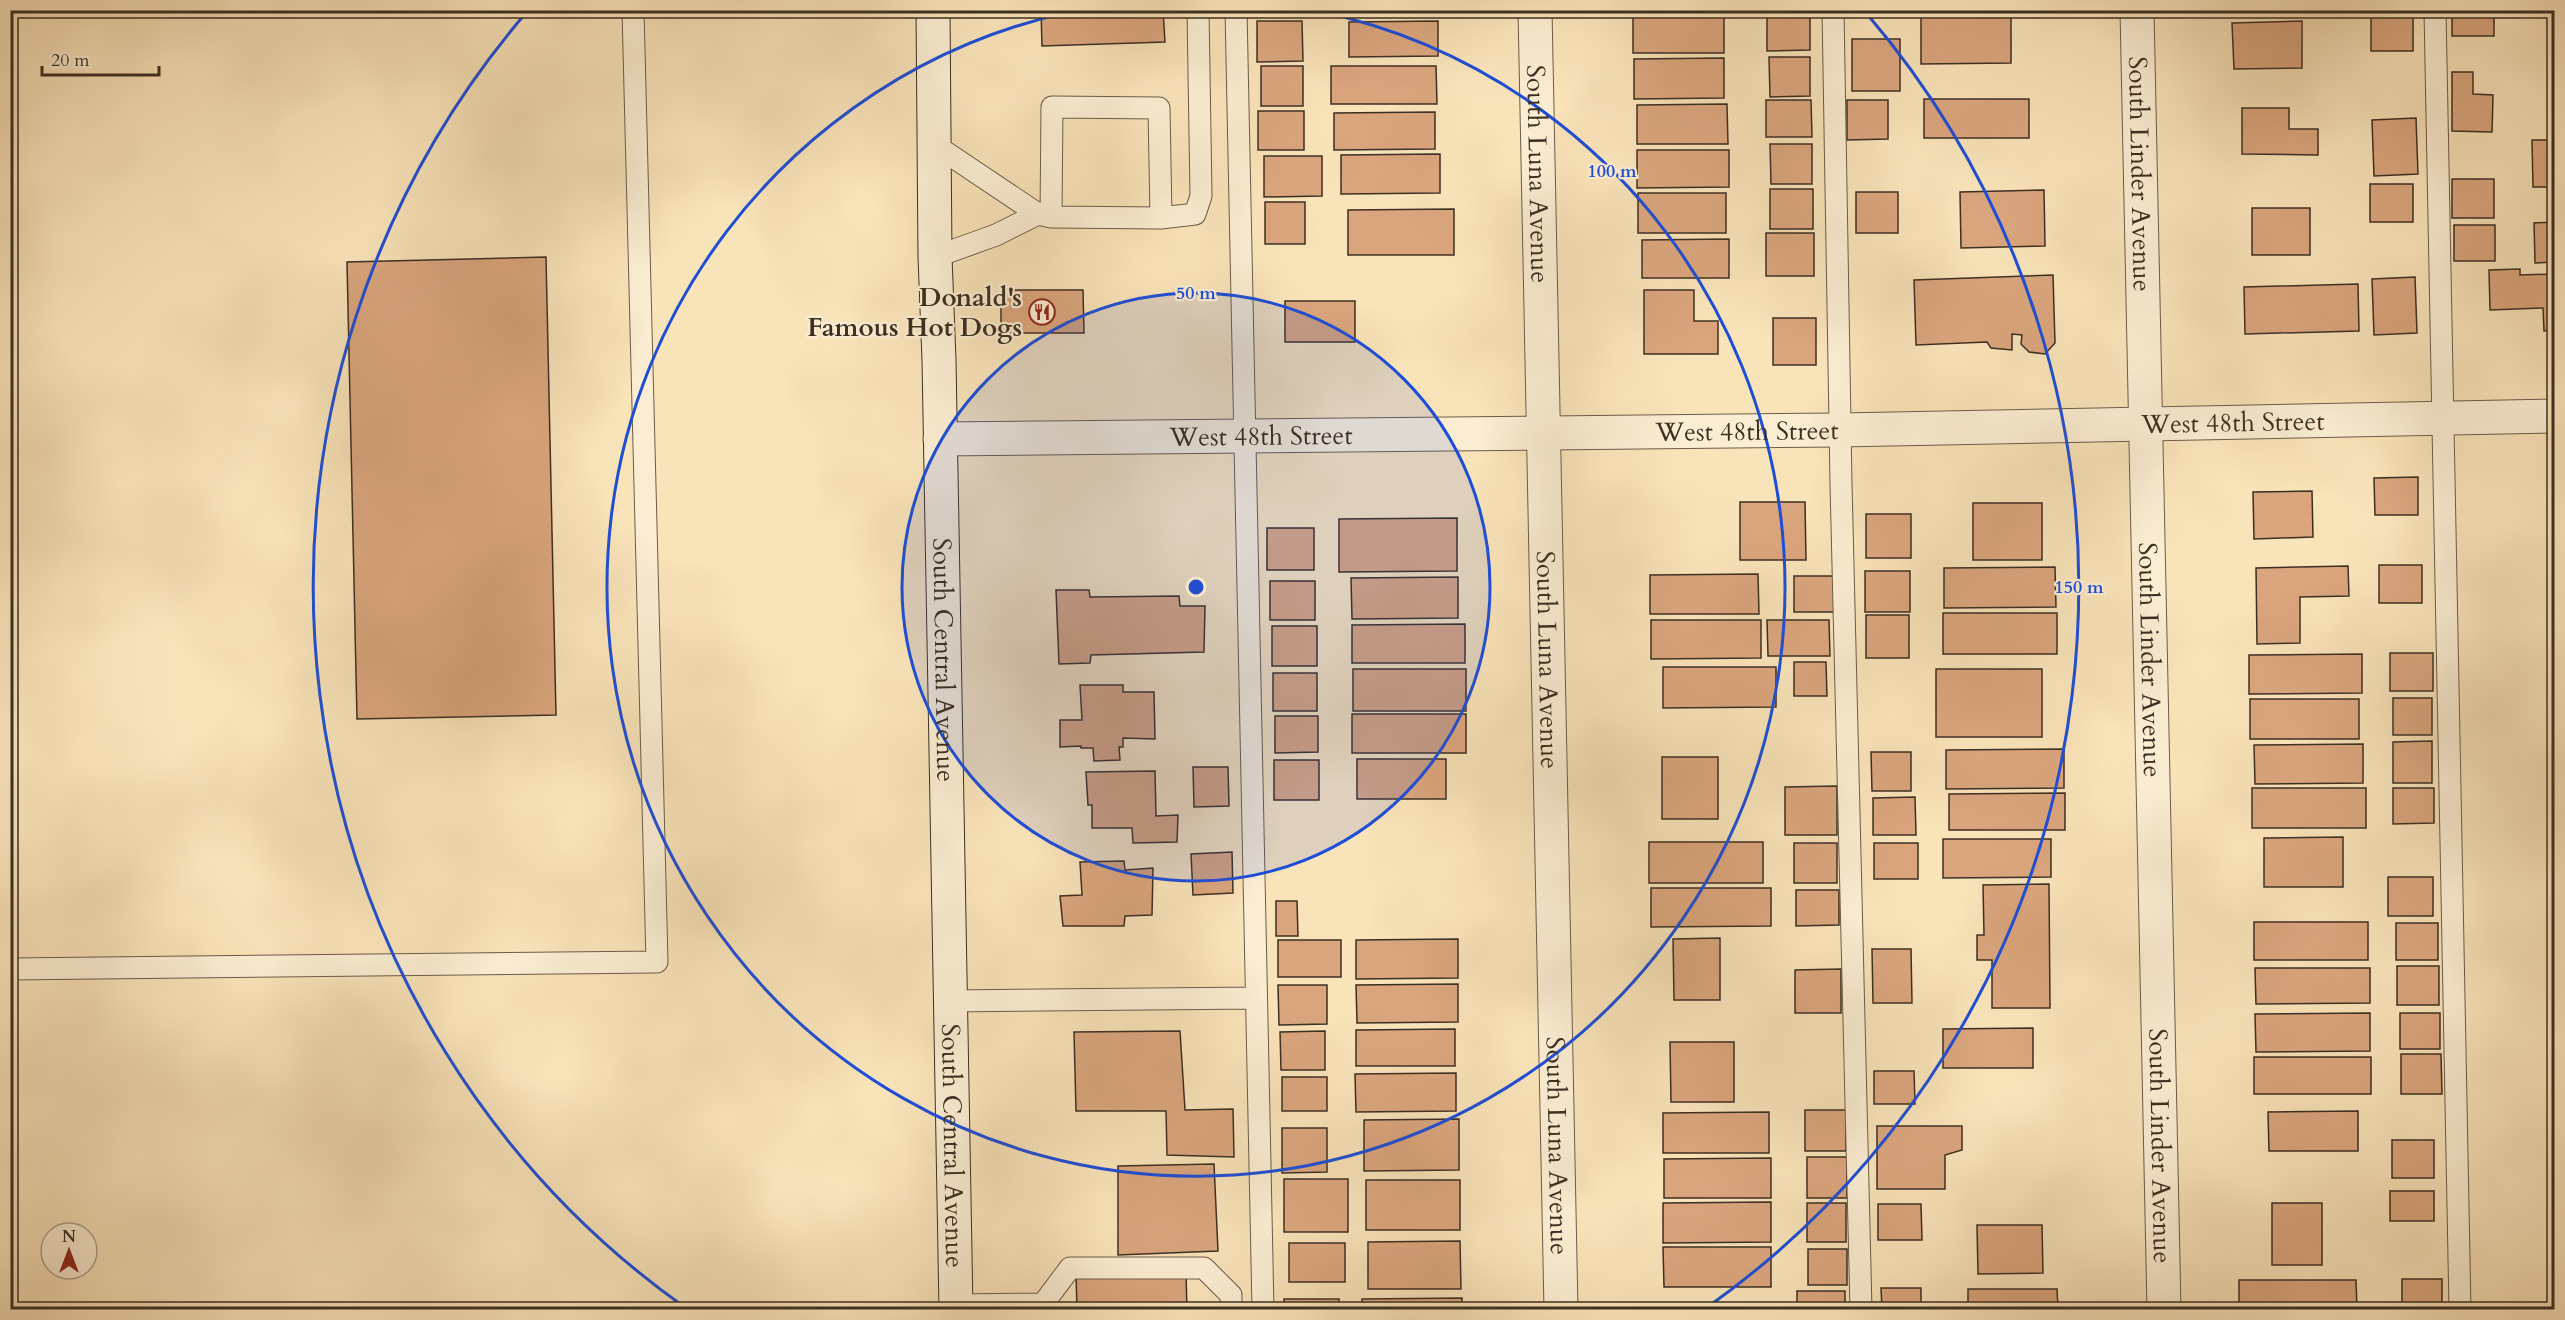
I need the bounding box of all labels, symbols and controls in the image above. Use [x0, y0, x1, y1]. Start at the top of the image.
scale bar [42, 39, 159, 77]
text: 20 m [51, 48, 90, 73]
street label: South Linder Avenue [2120, 56, 2160, 292]
street label: South Luna Avenue [1519, 65, 1558, 283]
text: 100 m [1587, 159, 1637, 184]
place label: Donald's Famous Hot Dogs [807, 280, 1022, 345]
text: 50 m [1176, 281, 1216, 306]
restaurant icon: Donald's Famous Hot Dogs [1027, 297, 1057, 327]
street label: West 48th Street [2140, 403, 2325, 442]
street label: West 48th Street [1654, 413, 1839, 449]
street label: West 48th Street [1168, 417, 1353, 454]
street label: South Central Avenue [925, 537, 964, 782]
street label: South Linder Avenue [2131, 542, 2170, 778]
street label: South Luna Avenue [1528, 550, 1568, 769]
text: 150 m [2054, 575, 2104, 600]
centre of rings [1186, 577, 1206, 597]
street label: South Central Avenue [933, 1023, 973, 1268]
street label: South Linder Avenue [2141, 1028, 2181, 1264]
street label: South Luna Avenue [1538, 1036, 1577, 1255]
north arrow [39, 1221, 99, 1281]
text: N [62, 1226, 76, 1248]

